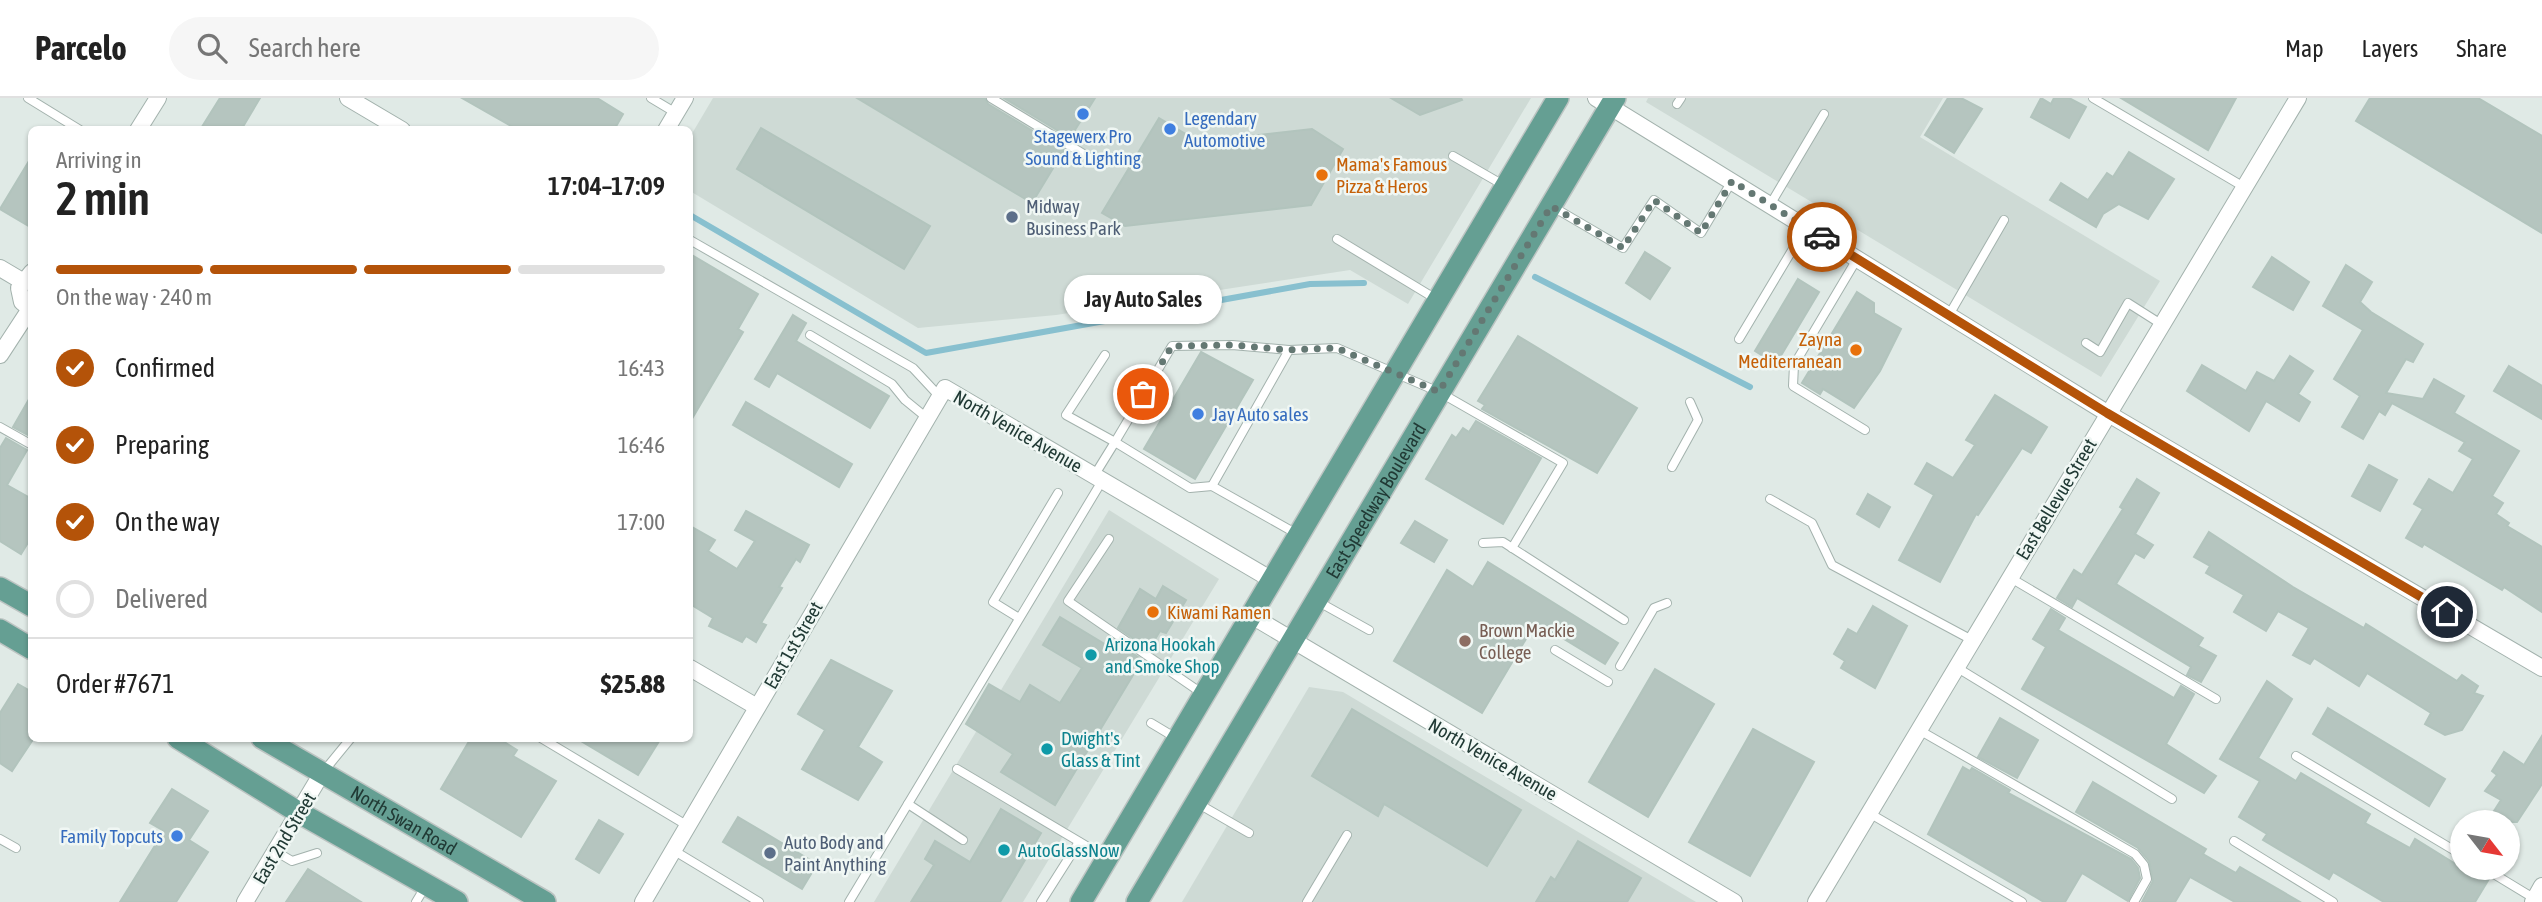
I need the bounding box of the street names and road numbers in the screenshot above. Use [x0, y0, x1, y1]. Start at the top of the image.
street label: North Venice Avenue [950, 385, 1086, 477]
street label: East Speedway Boulevard [1321, 419, 1430, 582]
street label: East Bellevue Street [2011, 434, 2101, 564]
street label: East 1st Street [759, 597, 827, 693]
street label: North Venice Avenue [1425, 713, 1561, 805]
street label: North Swan Road [347, 781, 461, 860]
street label: East 2nd Street [248, 788, 320, 888]

